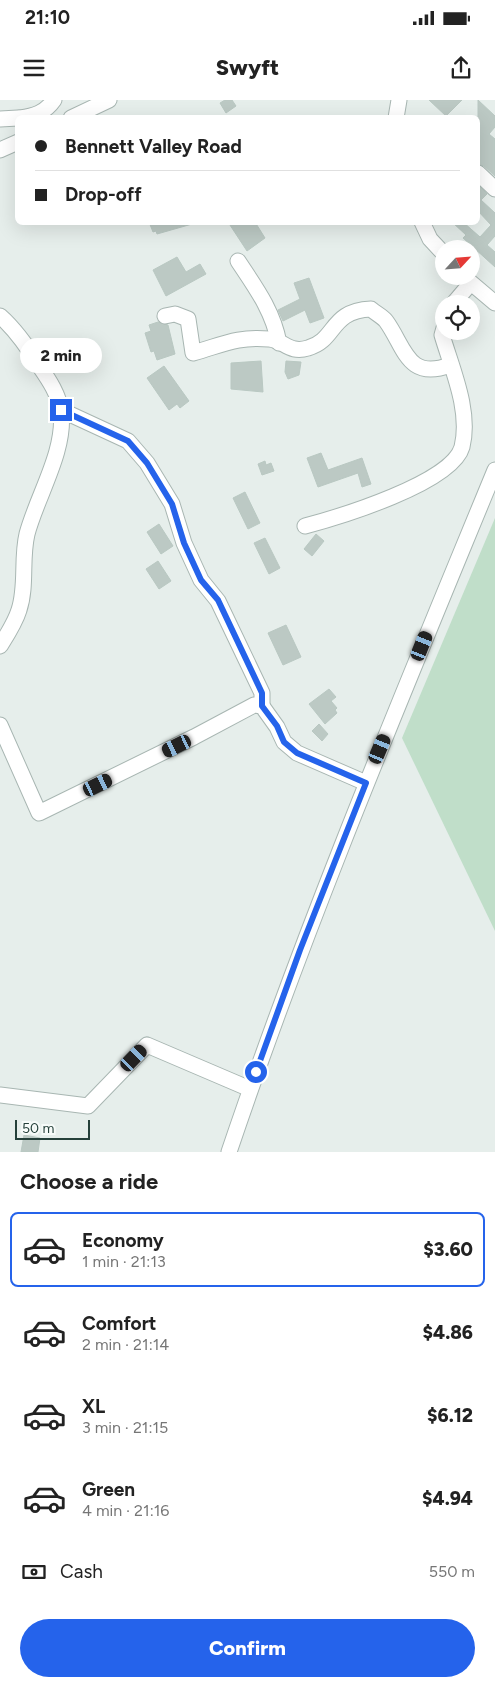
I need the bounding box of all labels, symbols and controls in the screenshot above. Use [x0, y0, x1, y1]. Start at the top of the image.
text: 21:10 [25, 6, 70, 29]
icon: menu [20, 54, 48, 82]
text: Swyft [216, 54, 279, 81]
icon: share [447, 54, 475, 82]
text: Bennett Valley Road [65, 135, 242, 158]
text: Drop-off [65, 183, 142, 206]
north arrow [435, 240, 480, 285]
map controls [435, 240, 480, 340]
button: locate [435, 295, 480, 340]
callout: 2 min [20, 338, 102, 372]
text: 2 min [41, 346, 81, 365]
route end [50, 399, 72, 421]
car [409, 629, 434, 663]
car [367, 732, 392, 766]
car [160, 733, 193, 759]
car [81, 772, 114, 798]
car [118, 1042, 149, 1074]
route start [245, 1061, 267, 1083]
scale bar [15, 1117, 90, 1140]
text: 50 m [22, 1120, 54, 1137]
text: Choose a ride [20, 1168, 158, 1195]
icon: car [22, 1227, 67, 1272]
text: Economy [82, 1229, 164, 1252]
text: $3.60 [423, 1238, 473, 1261]
text: 1 min · 21:13 [82, 1252, 166, 1271]
icon: car [22, 1310, 67, 1355]
text: Comfort [82, 1312, 157, 1335]
text: $4.86 [423, 1321, 473, 1344]
text: 2 min · 21:14 [82, 1335, 169, 1354]
icon: car [22, 1393, 67, 1438]
text: XL [82, 1395, 105, 1418]
text: $6.12 [427, 1404, 473, 1427]
text: 3 min · 21:15 [82, 1418, 168, 1437]
icon: car [22, 1476, 67, 1521]
text: Green [82, 1478, 135, 1501]
text: $4.94 [422, 1487, 473, 1510]
text: 4 min · 21:16 [82, 1501, 169, 1520]
icon: cash [20, 1558, 48, 1586]
text: Cash [60, 1560, 103, 1583]
text: 550 m [429, 1562, 475, 1581]
button: Confirm [20, 1619, 475, 1677]

